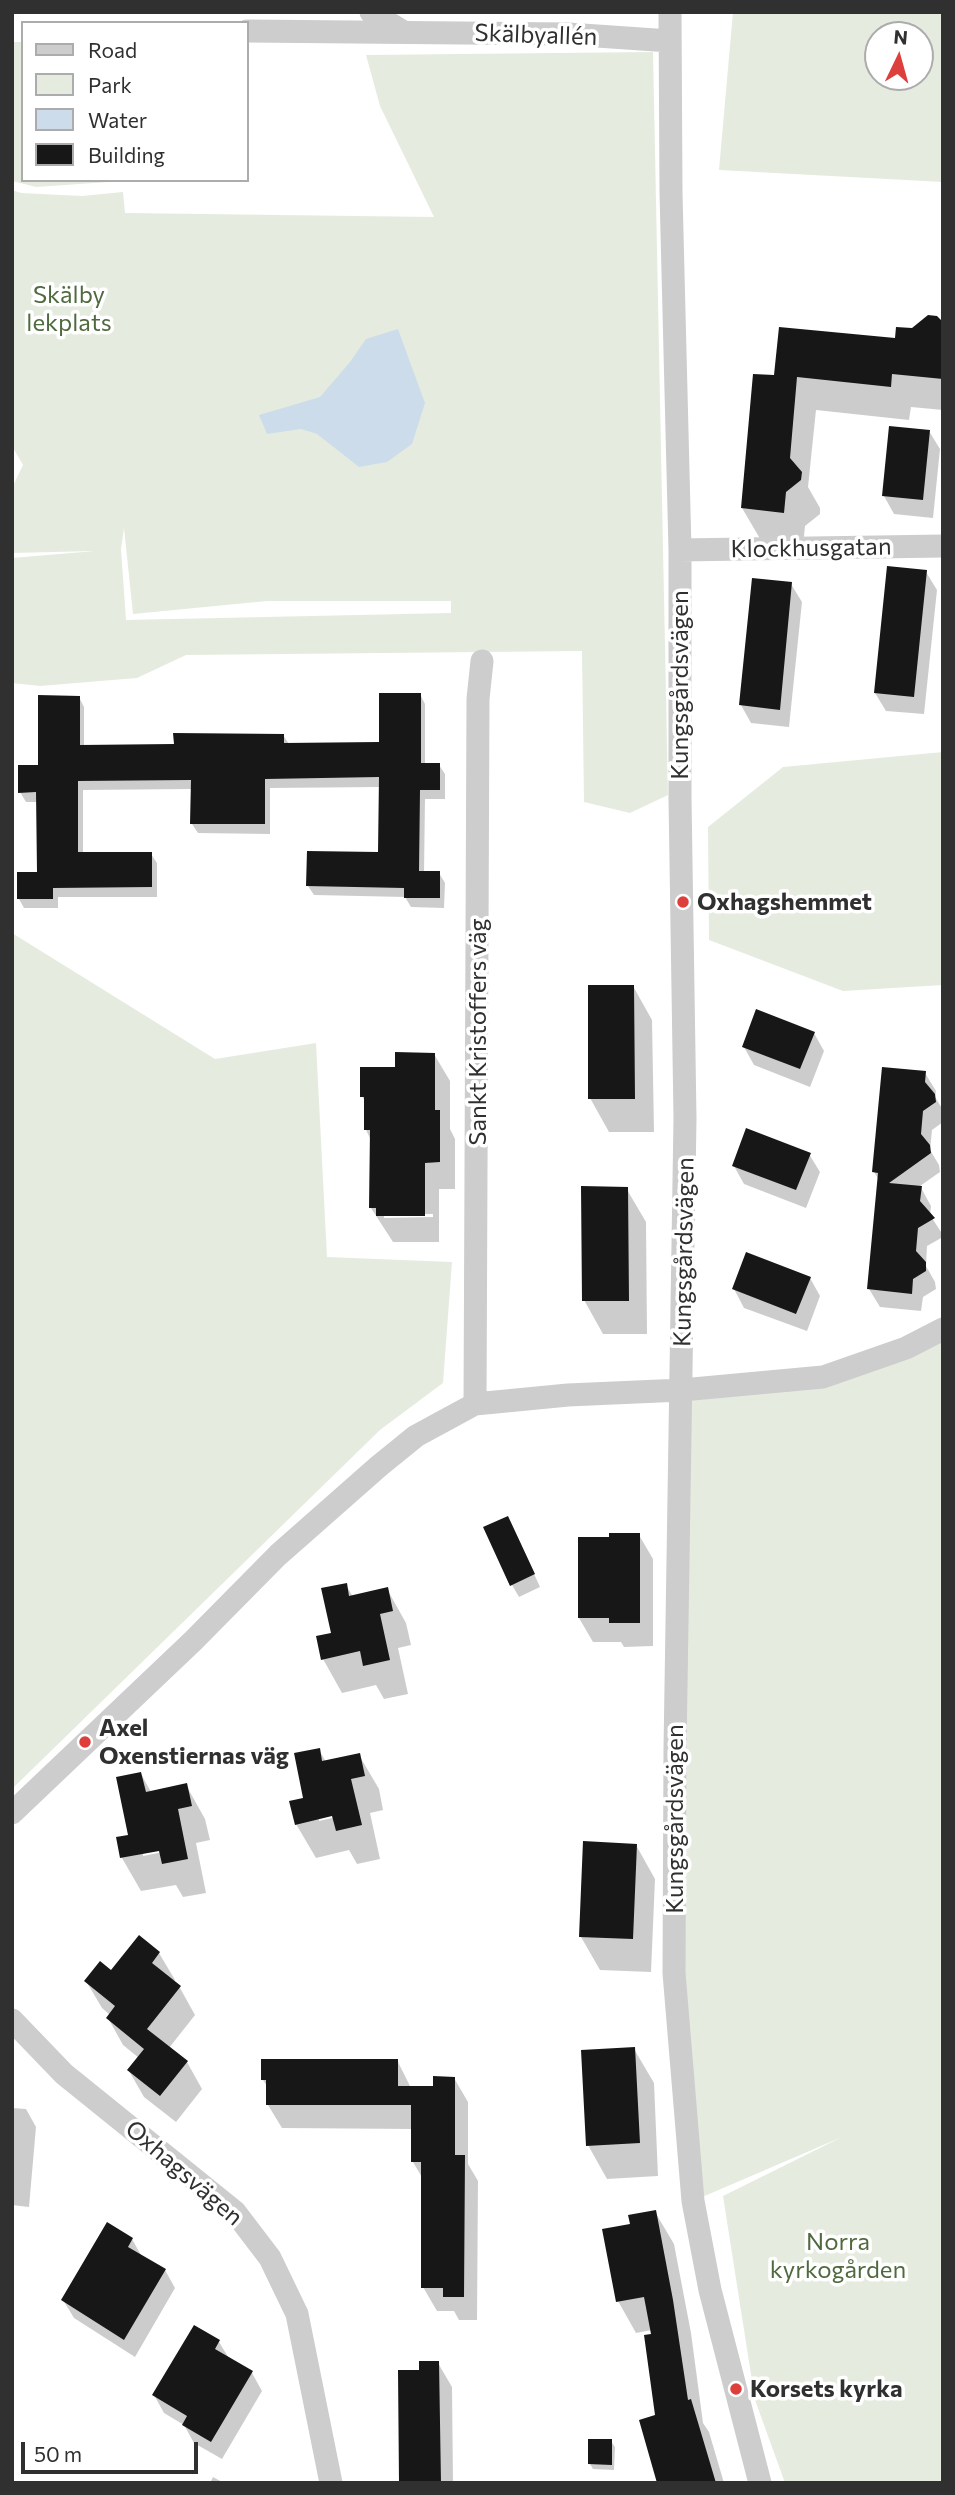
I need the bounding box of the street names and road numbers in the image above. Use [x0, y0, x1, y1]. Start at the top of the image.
street label: Skälbyallén [474, 18, 598, 52]
street label: Klockhusgatan [730, 532, 892, 564]
street label: Kungsgårdsvägen [666, 590, 694, 780]
street label: Sankt Kristoffers väg [464, 918, 492, 1146]
street label: Kungsgårdsvägen [668, 1157, 700, 1347]
street label: Kungsgårdsvägen [661, 1724, 689, 1914]
street label: Oxhagsvägen [120, 2114, 248, 2232]

